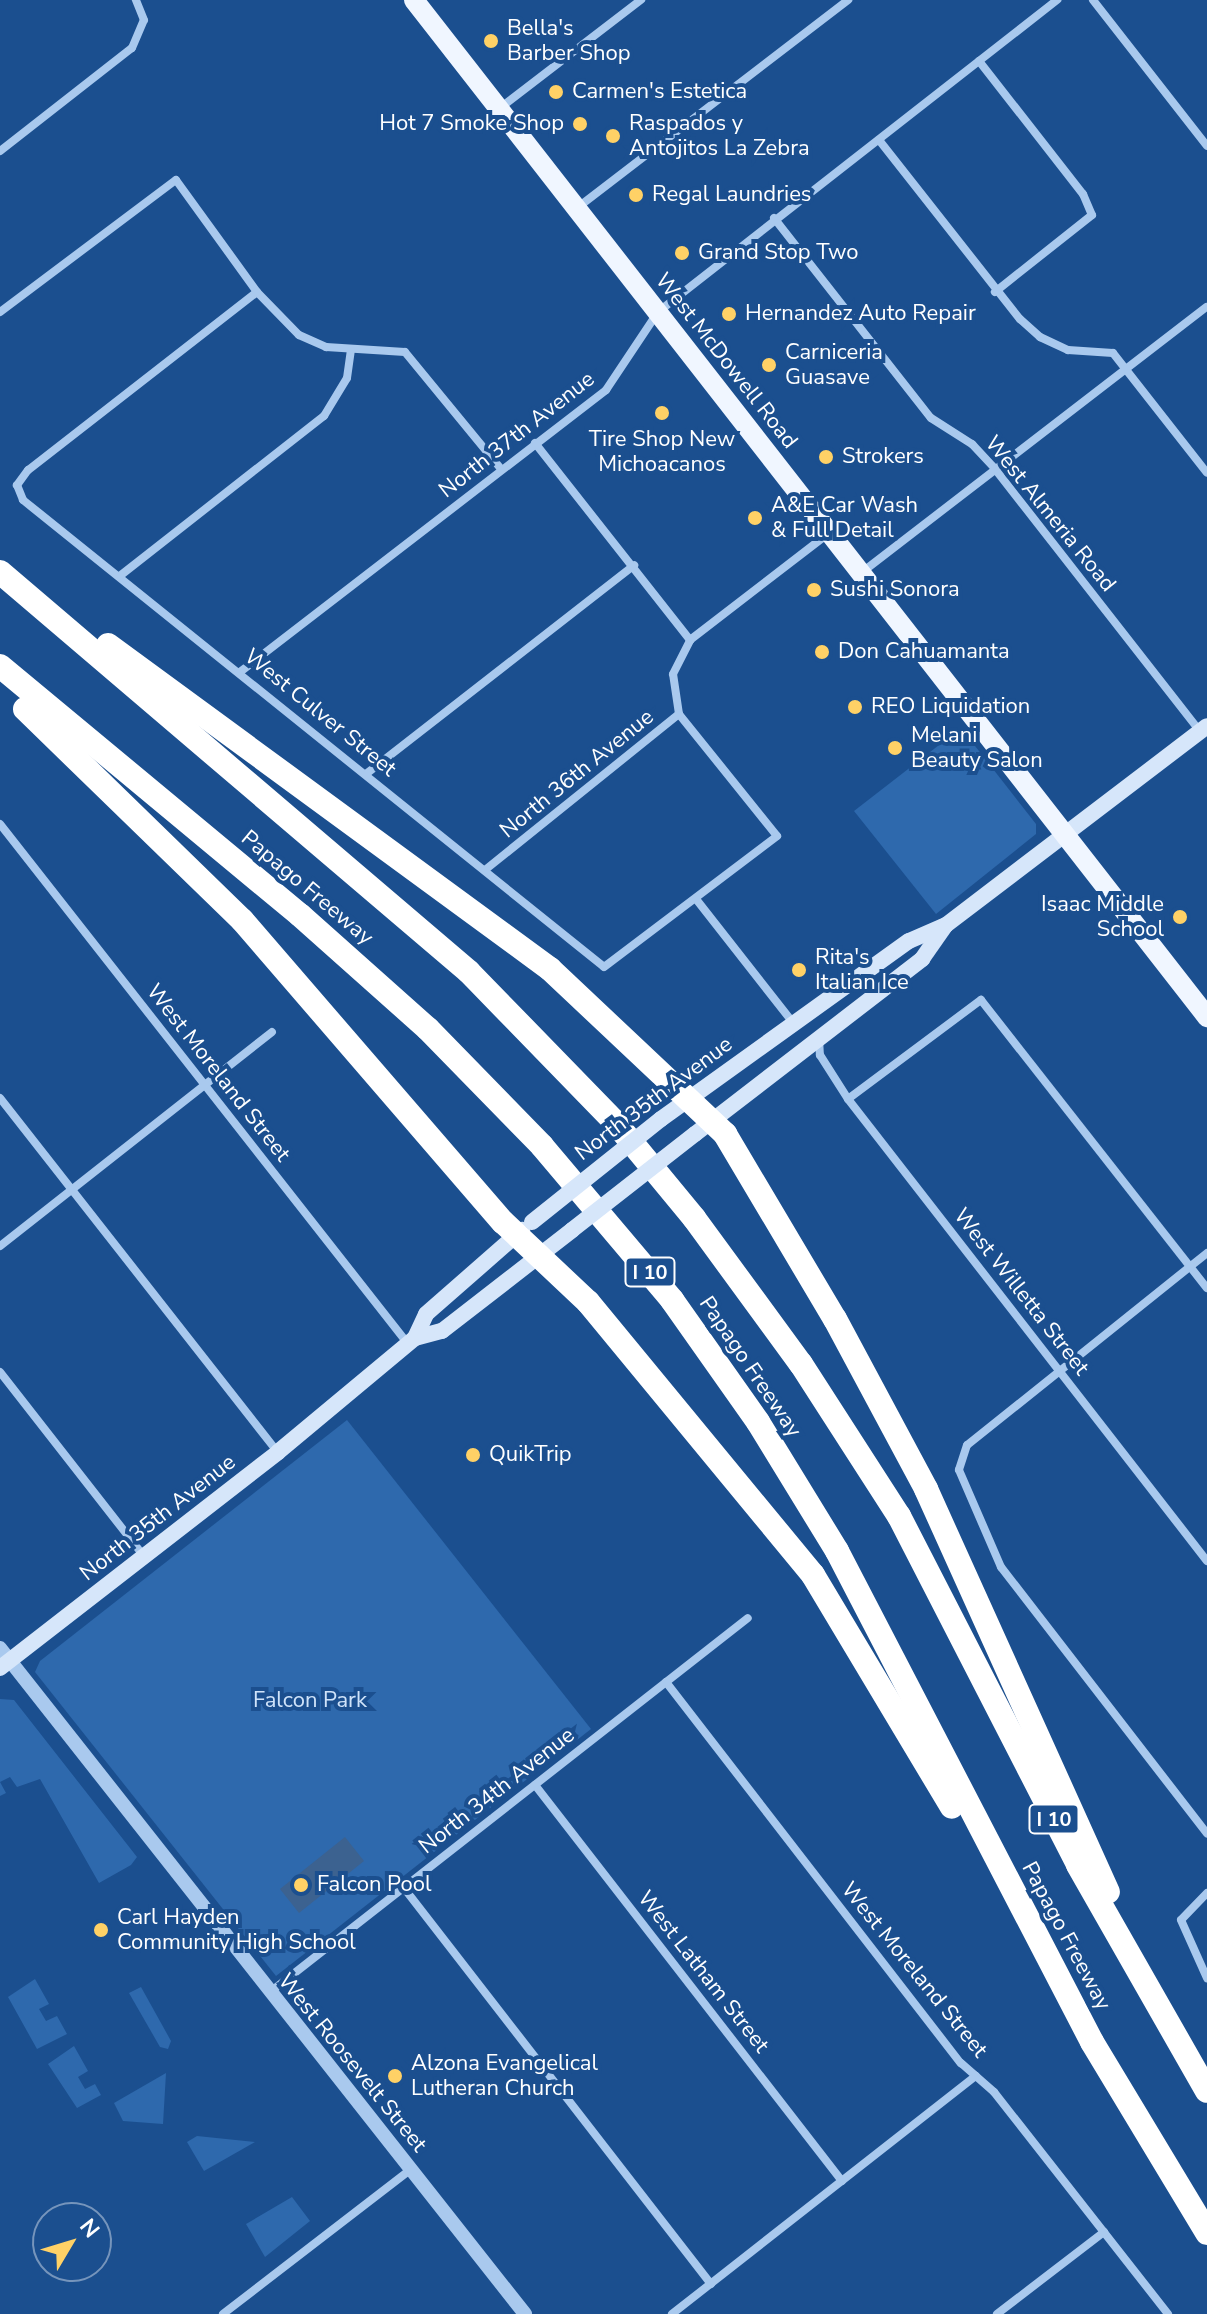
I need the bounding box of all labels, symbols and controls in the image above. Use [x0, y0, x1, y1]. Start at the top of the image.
place label: Bella's Barber Shop [507, 15, 631, 66]
marker: Bella's Barber Shop [482, 32, 500, 50]
place label: Carmen's Estetica [572, 79, 747, 105]
marker: Carmen's Estetica [547, 83, 565, 101]
place label: Raspados y Antojitos La Zebra [629, 110, 810, 162]
place label: Hot 7 Smoke Shop [379, 111, 564, 137]
marker: Hot 7 Smoke Shop [571, 115, 589, 133]
marker: Raspados y Antojitos La Zebra [604, 127, 622, 145]
place label: Regal Laundries [652, 182, 811, 208]
marker: Regal Laundries [627, 186, 645, 204]
place label: Grand Stop Two [698, 240, 859, 266]
marker: Grand Stop Two [673, 244, 691, 262]
street label: West McDowell Road [649, 268, 803, 454]
place label: Hernandez Auto Repair [745, 301, 976, 327]
marker: Hernandez Auto Repair [720, 305, 738, 323]
place label: Carniceria Guasave [785, 339, 883, 390]
marker: Carniceria Guasave [760, 356, 778, 374]
street label: North 37th Avenue [434, 366, 600, 504]
marker: Tire Shop New Michoacanos [653, 404, 671, 422]
place label: Tire Shop New Michoacanos [589, 426, 735, 478]
street label: West Almeria Road [979, 431, 1121, 597]
place label: Strokers [842, 444, 924, 470]
marker: Strokers [817, 448, 835, 466]
place label: A&E Car Wash & Full Detail [771, 492, 918, 544]
marker: A&E Car Wash & Full Detail [746, 509, 764, 527]
place label: Sushi Sonora [830, 577, 960, 603]
marker: Sushi Sonora [805, 581, 823, 599]
place label: Don Cahuamanta [838, 639, 1010, 665]
marker: Don Cahuamanta [813, 643, 831, 661]
street label: West Culver Street [239, 644, 401, 782]
place label: REO Liquidation [871, 694, 1030, 720]
marker: REO Liquidation [846, 698, 864, 716]
street label: North 36th Avenue [495, 704, 659, 844]
place label: Melani Beauty Salon [911, 722, 1043, 774]
marker: Melani Beauty Salon [886, 739, 904, 757]
street label: Papago Freeway [236, 825, 378, 951]
place label: Isaac Middle School [1041, 891, 1164, 942]
marker: Isaac Middle School [1171, 908, 1189, 926]
place label: Rita's Italian Ice [815, 944, 909, 996]
marker: Rita's Italian Ice [790, 961, 808, 979]
street label: West Moreland Street [140, 979, 296, 1167]
street label: North 35th Avenue [570, 1031, 738, 1167]
street label: West Willetta Street [948, 1203, 1094, 1381]
road number: I 10 [624, 1256, 676, 1288]
street label: Papago Freeway [693, 1292, 807, 1442]
place label: QuikTrip [489, 1442, 572, 1468]
marker: QuikTrip [464, 1446, 482, 1464]
street label: North 35th Avenue [75, 1449, 241, 1587]
park label: Falcon Park [253, 1688, 367, 1714]
street label: North 34th Avenue [414, 1722, 580, 1860]
road number: I 10 [1028, 1803, 1080, 1835]
street label: Papago Freeway [1016, 1857, 1116, 2015]
place label: Falcon Pool [317, 1872, 431, 1898]
marker: Falcon Pool [292, 1876, 310, 1894]
street label: West Moreland Street [835, 1877, 993, 2063]
street label: West Latham Street [632, 1886, 774, 2058]
place label: Carl Hayden Community High School [117, 1904, 356, 1956]
marker: Carl Hayden Community High School [92, 1921, 110, 1939]
street label: West Roosevelt Street [272, 1968, 432, 2158]
place label: Alzona Evangelical Lutheran Church [411, 2050, 598, 2102]
marker: Alzona Evangelical Lutheran Church [386, 2067, 404, 2085]
north arrow [32, 2202, 112, 2282]
text: N [72, 2213, 106, 2244]

